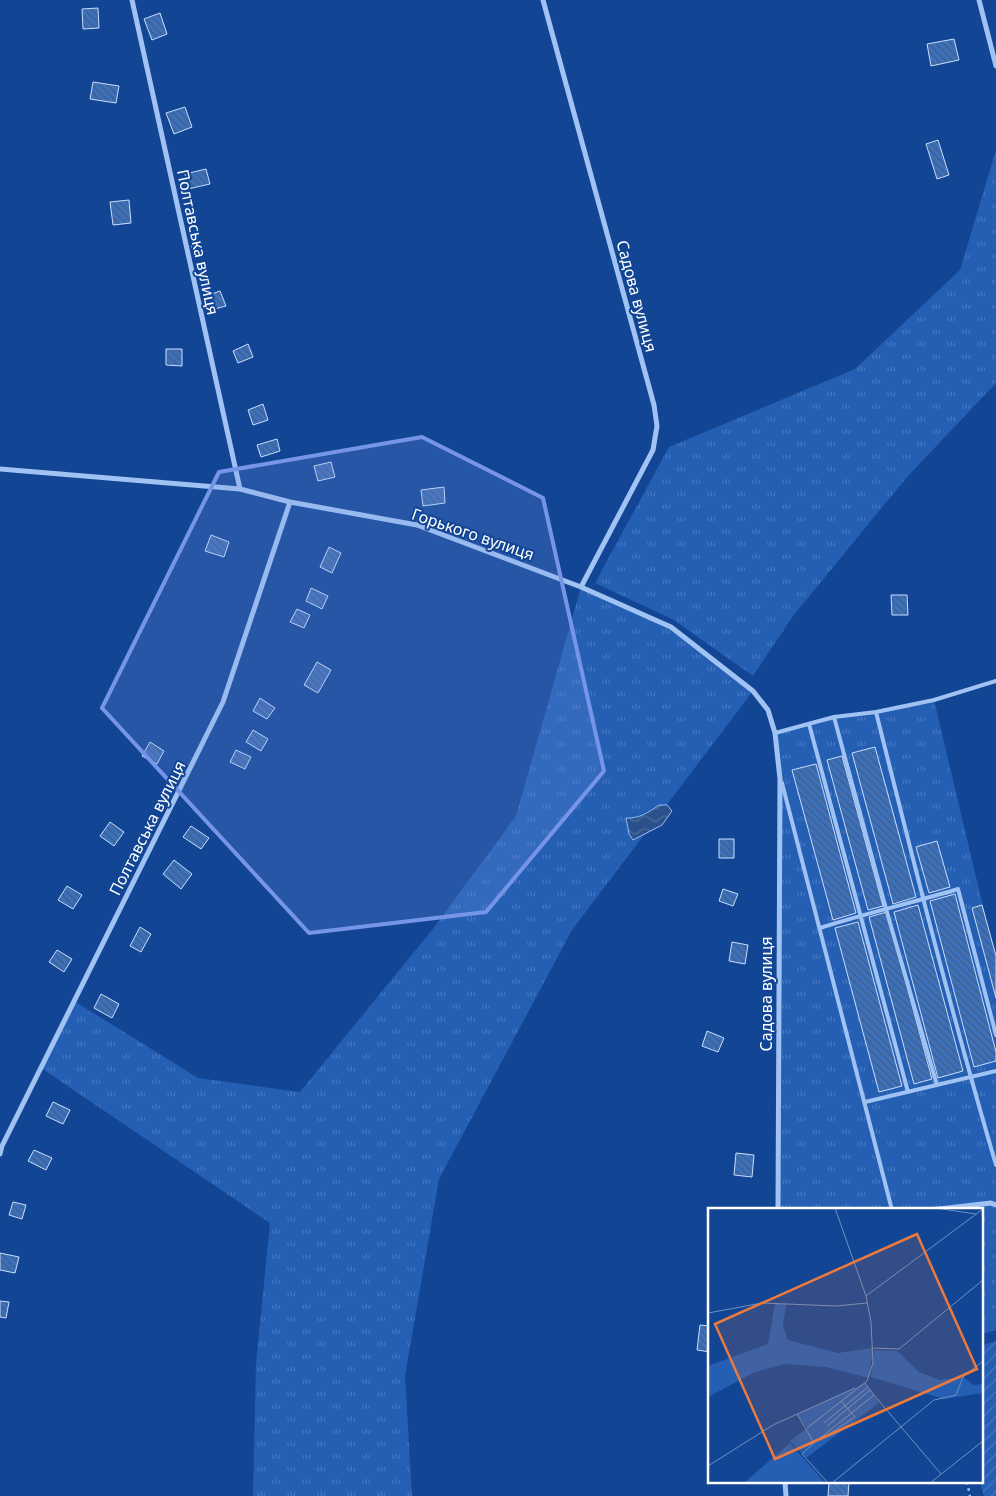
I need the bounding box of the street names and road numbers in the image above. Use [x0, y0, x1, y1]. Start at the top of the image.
street label: Полтавська вулиця [172, 167, 224, 317]
street label: Садова вулиця [611, 238, 663, 354]
street label: Горького вулиця [409, 503, 537, 565]
street label: Полтавська вулиця [104, 757, 190, 899]
street label: Садова вулиця [755, 937, 777, 1052]

